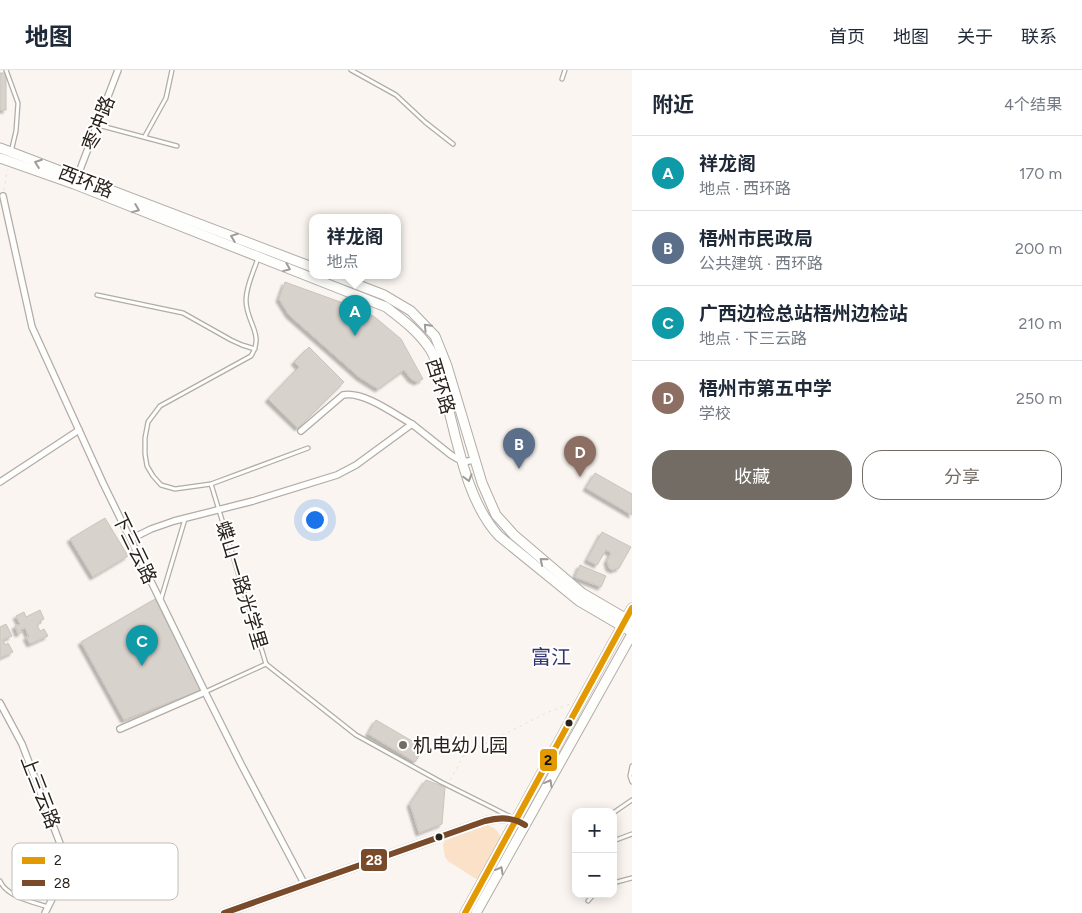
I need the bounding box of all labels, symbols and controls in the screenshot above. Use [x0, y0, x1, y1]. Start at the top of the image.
text: 地图 [25, 22, 73, 51]
text: 首页 [829, 26, 865, 48]
text: 地图 [893, 26, 929, 48]
text: 关于 [957, 26, 993, 48]
text: 联系 [1021, 26, 1057, 48]
street label: 枣冲路 [78, 92, 119, 154]
text: 附近 [652, 92, 694, 117]
text: 4个结果 [1004, 95, 1062, 114]
text: 祥龙阁 [699, 152, 756, 175]
one-way arrow [35, 159, 43, 169]
street label: 西环路 [55, 161, 117, 202]
text: A [662, 164, 674, 183]
text: 170 m [1019, 164, 1062, 183]
text: 地点 · 西环路 [699, 179, 791, 198]
one-way arrow [131, 203, 139, 213]
popup [309, 214, 401, 279]
text: 祥龙阁 [326, 225, 384, 248]
text: 梧州市民政局 [699, 227, 813, 250]
one-way arrow [230, 233, 239, 243]
text: B [663, 239, 673, 258]
text: 200 m [1015, 239, 1062, 258]
text: 地点 [326, 252, 359, 271]
text: 公共建筑 · 西环路 [699, 254, 823, 273]
one-way arrow [282, 262, 291, 272]
pin: A [339, 295, 371, 336]
text: 广西边检总站梧州边检站 [699, 302, 908, 325]
text: C [662, 314, 674, 333]
text: 210 m [1019, 314, 1062, 333]
one-way arrow [423, 324, 432, 333]
text: 地点 · 下三云路 [699, 329, 807, 348]
street label: 西环路 [421, 356, 460, 417]
text: 梧州市第五中学 [699, 377, 832, 400]
text: D [662, 389, 674, 408]
text: 250 m [1016, 389, 1062, 408]
text: 学校 [699, 404, 731, 423]
pin: B [503, 428, 535, 469]
pin: D [564, 436, 596, 477]
button: 收藏 [652, 450, 852, 500]
button: 分享 [862, 450, 1062, 500]
one-way arrow [463, 473, 473, 482]
your location [302, 507, 328, 533]
street label: 下三云路 [108, 509, 162, 587]
street label: 蝶山一路光学里 [211, 518, 272, 652]
one-way arrow [540, 557, 549, 566]
pin: C [126, 625, 158, 666]
district label: 富江 [531, 645, 571, 669]
unlabelled marker [564, 718, 574, 728]
place label: 机电幼儿园 [413, 734, 508, 757]
marker: 机电幼儿园 [397, 739, 409, 751]
line badge: 2 [539, 748, 558, 772]
text: 2 [544, 752, 552, 769]
street label: 上三云路 [16, 753, 65, 832]
one-way arrow [543, 779, 553, 788]
map controls [572, 808, 617, 898]
button: + [572, 808, 617, 853]
unlabelled marker [434, 832, 444, 842]
legend [12, 843, 178, 900]
line badge: 28 [360, 848, 388, 872]
text: 2 [54, 852, 62, 869]
text: 28 [366, 852, 382, 869]
button: − [572, 853, 617, 898]
one-way arrow [494, 867, 504, 876]
text: 28 [54, 875, 70, 892]

